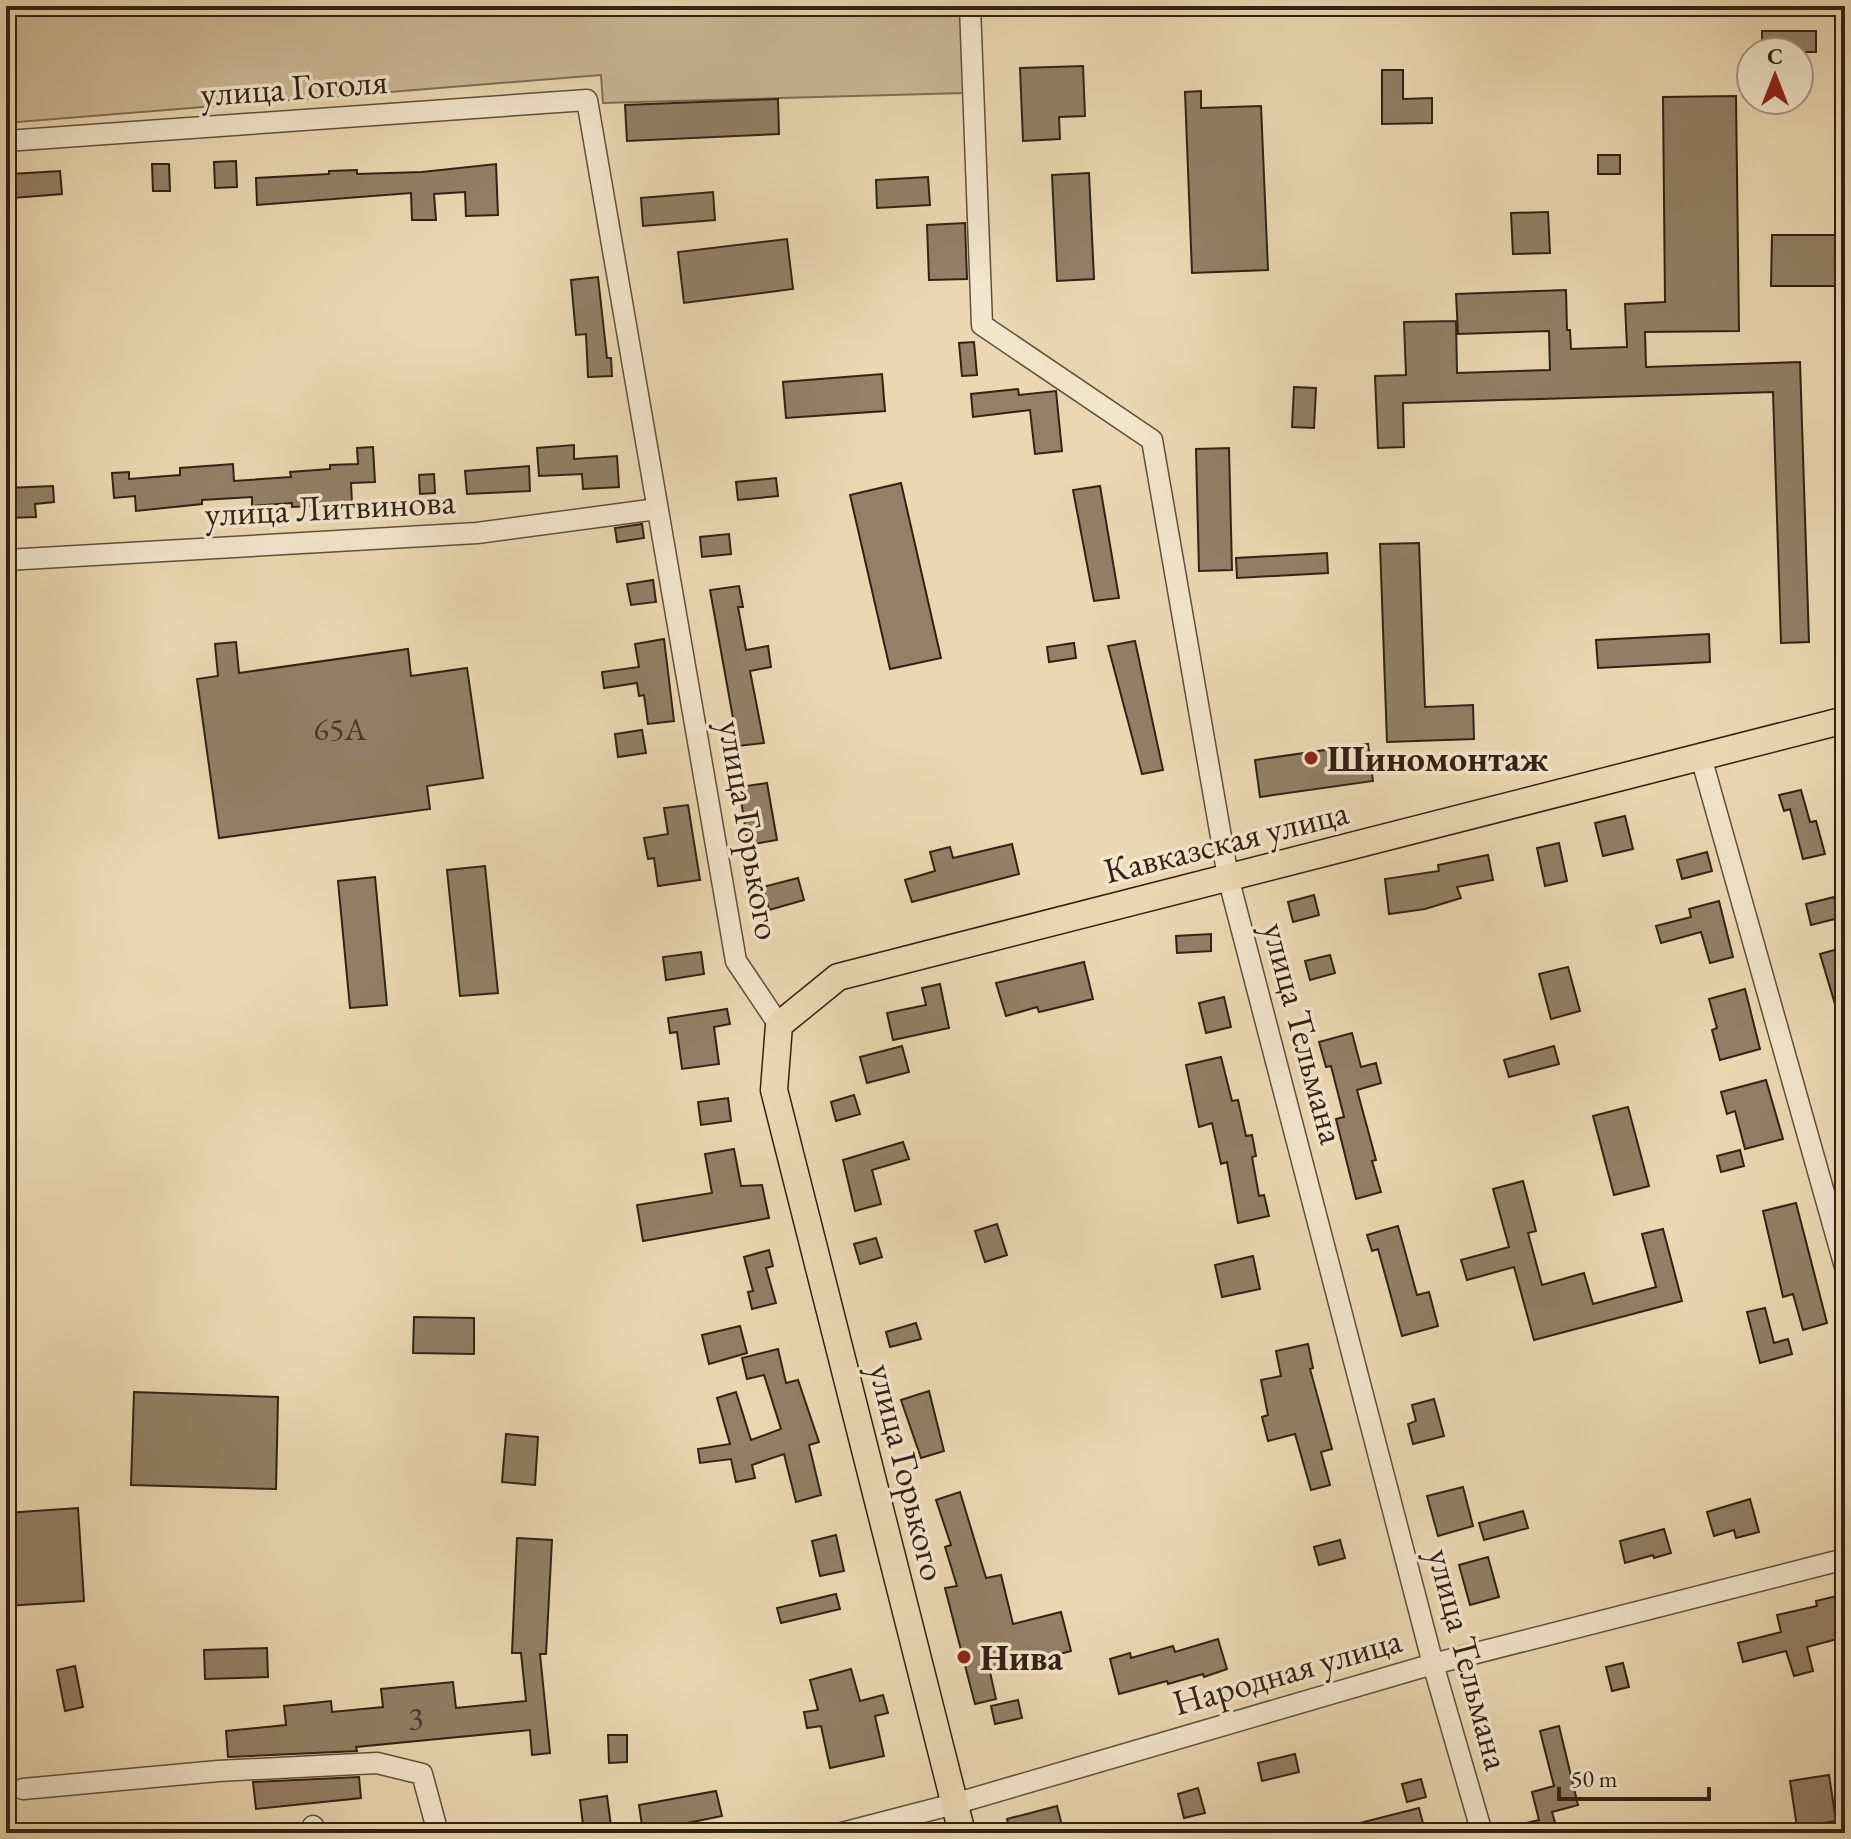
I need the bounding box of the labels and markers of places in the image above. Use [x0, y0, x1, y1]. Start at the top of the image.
place label: Шиномонтаж [1327, 735, 1549, 782]
marker: Шиномонтаж [1302, 749, 1320, 767]
place label: Нива [980, 1634, 1063, 1681]
marker: Нива [955, 1648, 973, 1666]

